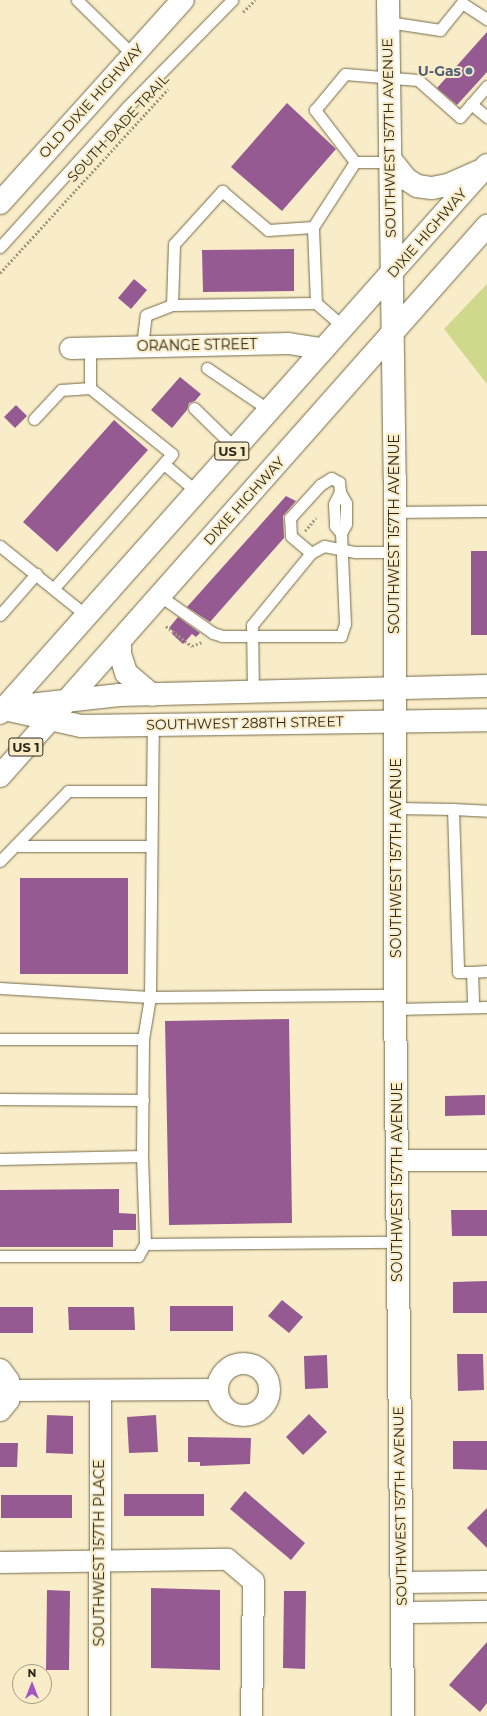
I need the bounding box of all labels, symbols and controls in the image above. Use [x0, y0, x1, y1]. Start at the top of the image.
street label: SOUTHWEST 157TH AVENUE [379, 38, 399, 238]
street label: OLD DIXIE HIGHWAY [35, 40, 147, 162]
place label: U-Gas [418, 63, 461, 79]
marker: U-Gas [464, 66, 474, 76]
street label: SOUTH DADE TRAIL [64, 71, 172, 185]
street label: DIXIE HIGHWAY [384, 185, 470, 281]
street label: ORANGE STREET [137, 336, 257, 354]
street label: SOUTHWEST 157TH AVENUE [386, 434, 402, 634]
road number: US 1 [214, 440, 250, 462]
street label: DIXIE HIGHWAY [200, 454, 288, 548]
street label: SOUTHWEST 288TH STREET [146, 713, 344, 733]
road number: US 1 [8, 736, 44, 758]
street label: SOUTHWEST 157TH AVENUE [388, 758, 404, 958]
street label: SOUTHWEST 157TH AVENUE [389, 1082, 405, 1282]
street label: SOUTHWEST 157TH AVENUE [390, 1406, 410, 1606]
street label: SOUTHWEST 157TH PLACE [91, 1460, 107, 1646]
north arrow [12, 1664, 52, 1704]
text: N [28, 1666, 36, 1680]

